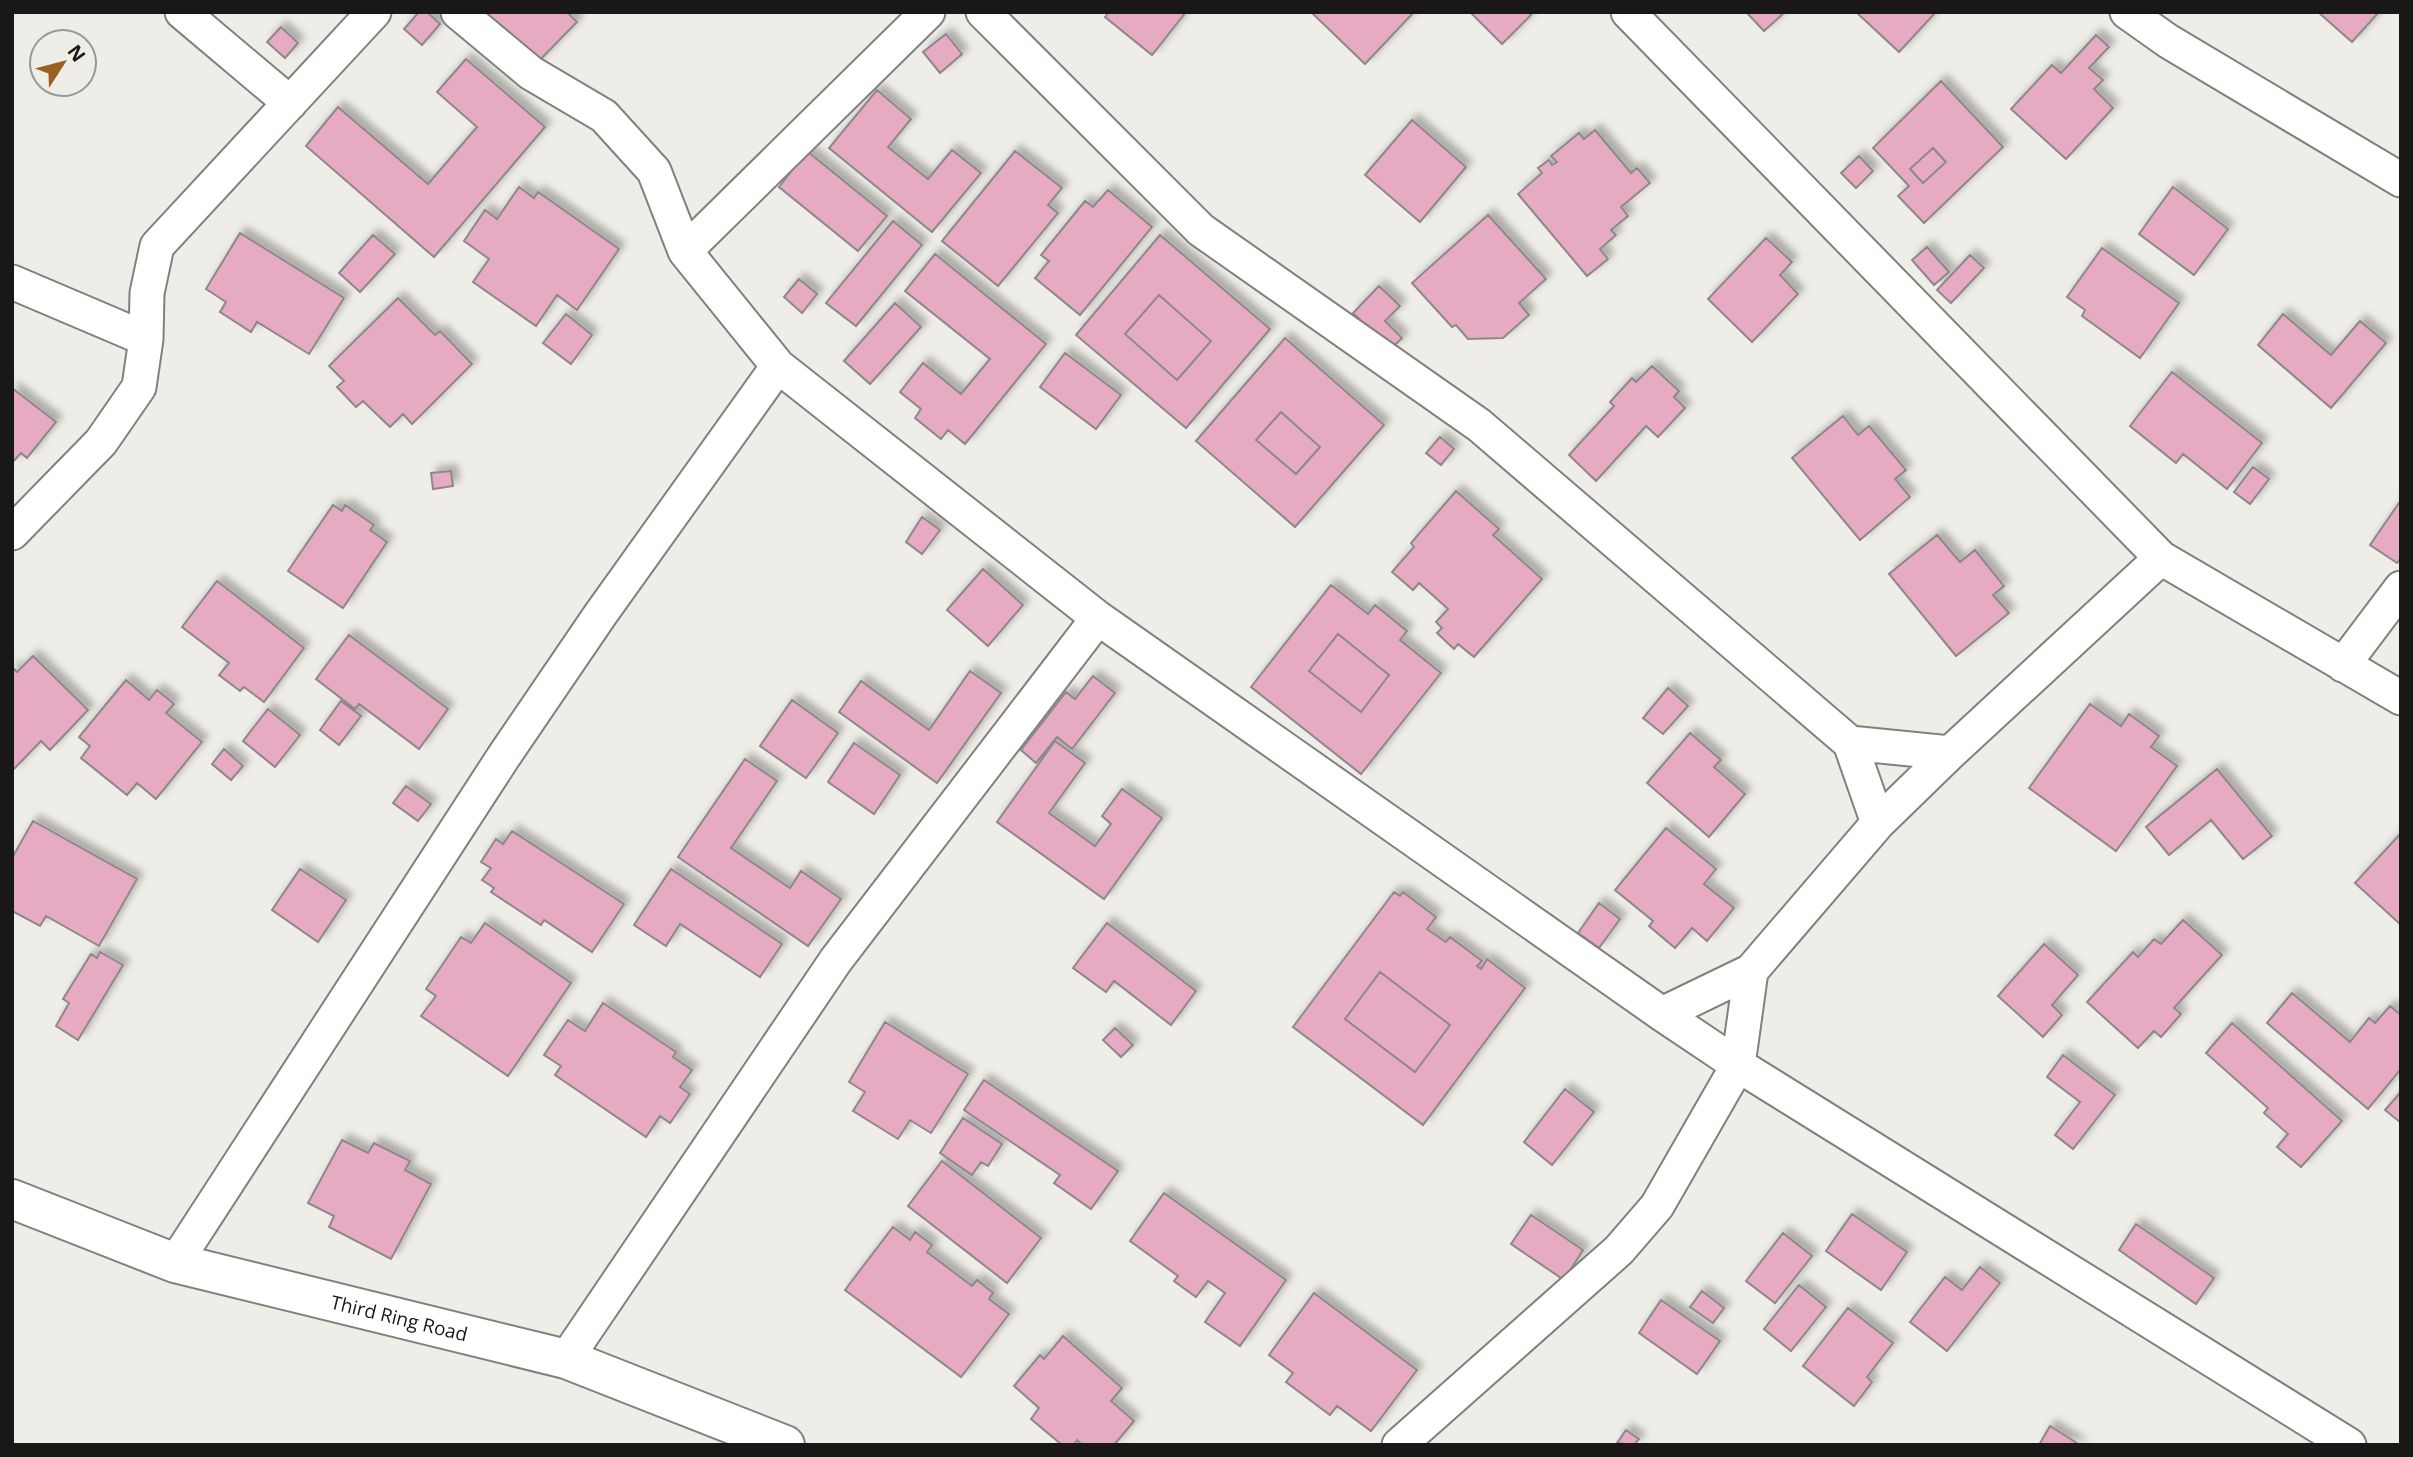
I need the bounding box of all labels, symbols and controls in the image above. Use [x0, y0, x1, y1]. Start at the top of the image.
north arrow [28, 28, 98, 98]
text: N [62, 39, 92, 67]
street label: Third Ring Road [328, 1289, 470, 1347]

